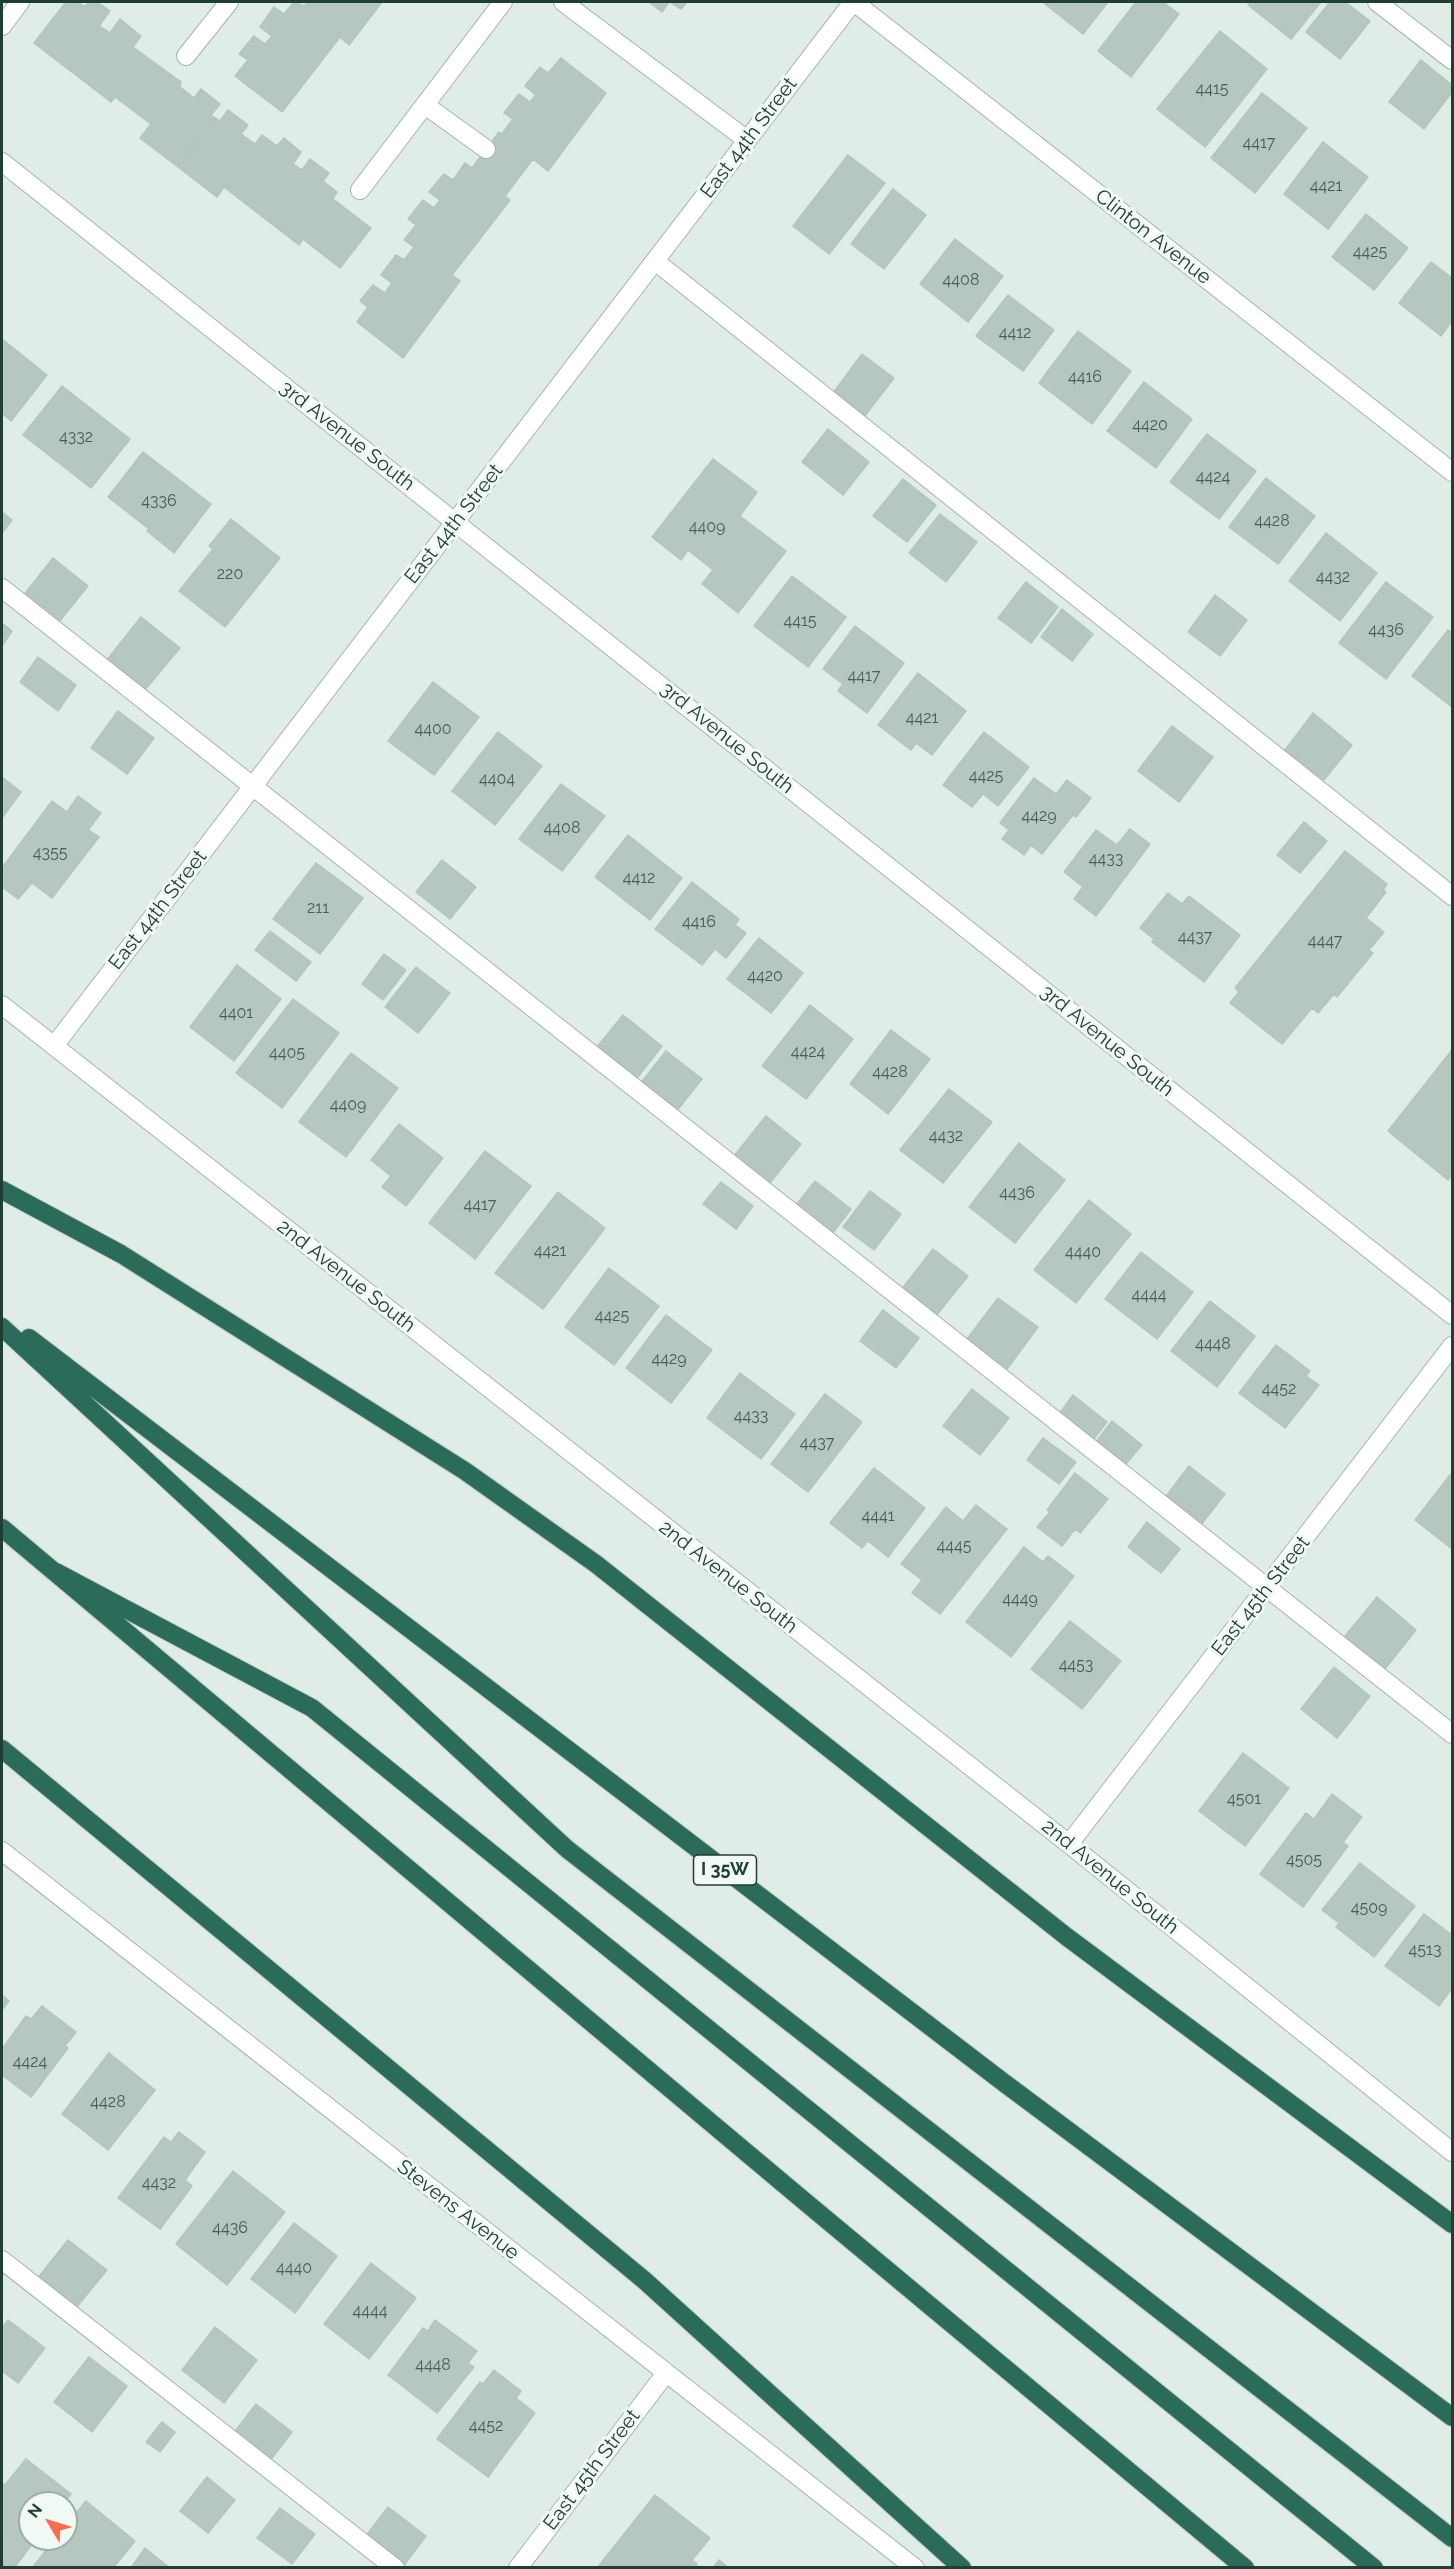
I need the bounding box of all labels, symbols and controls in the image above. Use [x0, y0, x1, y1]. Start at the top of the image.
street label: East 44th Street [696, 73, 802, 203]
house number: 4415 [1195, 79, 1229, 99]
house number: 4417 [1243, 133, 1275, 153]
house number: 4421 [1310, 176, 1342, 196]
street label: Clinton Avenue [1090, 184, 1216, 290]
house number: 4425 [1353, 242, 1387, 262]
house number: 4408 [943, 270, 979, 290]
house number: 4412 [999, 323, 1031, 343]
house number: 4416 [1068, 367, 1102, 387]
street label: 3rd Avenue South [275, 376, 419, 496]
house number: 4420 [1132, 415, 1168, 435]
house number: 4332 [59, 427, 93, 447]
street label: East 44th Street [400, 459, 508, 589]
house number: 4424 [1196, 467, 1230, 487]
house number: 4336 [141, 491, 177, 511]
house number: 4428 [1254, 511, 1290, 531]
house number: 4409 [689, 517, 725, 537]
house number: 220 [217, 564, 243, 584]
house number: 4432 [1316, 567, 1350, 587]
house number: 4415 [783, 611, 817, 631]
house number: 4436 [1368, 620, 1404, 640]
house number: 4417 [848, 666, 880, 686]
street label: 3rd Avenue South [656, 677, 798, 799]
house number: 4421 [906, 708, 938, 728]
house number: 4400 [414, 719, 452, 739]
house number: 4425 [969, 766, 1003, 786]
house number: 4404 [479, 769, 515, 789]
house number: 4429 [1021, 806, 1057, 826]
house number: 4408 [544, 818, 580, 838]
house number: 4355 [33, 843, 67, 863]
street label: East 44th Street [104, 845, 212, 975]
house number: 4433 [1089, 849, 1123, 869]
house number: 4412 [623, 868, 655, 888]
house number: 211 [307, 898, 329, 918]
house number: 4416 [682, 912, 716, 932]
house number: 4437 [1178, 927, 1212, 947]
house number: 4447 [1308, 931, 1342, 951]
house number: 4420 [747, 966, 783, 986]
street label: 3rd Avenue South [1036, 980, 1178, 1102]
house number: 4401 [219, 1003, 253, 1023]
house number: 4424 [791, 1042, 825, 1062]
house number: 4405 [269, 1043, 305, 1063]
house number: 4428 [872, 1062, 908, 1082]
house number: 4409 [330, 1095, 366, 1115]
house number: 4432 [929, 1126, 963, 1146]
house number: 4436 [999, 1183, 1035, 1203]
house number: 4417 [464, 1195, 496, 1215]
street label: 2nd Avenue South [272, 1214, 420, 1338]
house number: 4421 [534, 1241, 566, 1261]
house number: 4440 [1065, 1242, 1101, 1262]
house number: 4444 [1132, 1285, 1166, 1305]
house number: 4425 [595, 1306, 629, 1326]
house number: 4448 [1195, 1334, 1231, 1354]
house number: 4429 [651, 1349, 687, 1369]
house number: 4452 [1262, 1379, 1296, 1399]
house number: 4433 [734, 1406, 768, 1426]
house number: 4437 [800, 1433, 834, 1453]
house number: 4441 [861, 1506, 895, 1526]
street label: 2nd Avenue South [654, 1515, 802, 1639]
street label: East 45th Street [1207, 1531, 1315, 1661]
house number: 4445 [937, 1536, 971, 1556]
house number: 4449 [1002, 1589, 1038, 1609]
house number: 4453 [1059, 1655, 1093, 1675]
house number: 4501 [1227, 1789, 1261, 1809]
street label: 2nd Avenue South [1037, 1814, 1183, 1940]
house number: 4505 [1286, 1850, 1322, 1870]
road number: I 35W [694, 1855, 756, 1885]
house number: 4509 [1351, 1898, 1387, 1918]
house number: 4513 [1409, 1940, 1441, 1960]
house number: 4424 [13, 2052, 47, 2072]
house number: 4428 [90, 2092, 126, 2112]
street label: Stevens Avenue [392, 2155, 524, 2265]
house number: 4432 [142, 2173, 176, 2193]
house number: 4436 [212, 2218, 248, 2238]
house number: 4440 [276, 2258, 312, 2278]
house number: 4444 [353, 2301, 387, 2321]
house number: 4448 [415, 2355, 451, 2375]
street label: East 45th Street [539, 2405, 645, 2535]
house number: 4452 [469, 2416, 503, 2436]
north arrow [18, 2491, 78, 2551]
text: N [24, 2500, 46, 2522]

